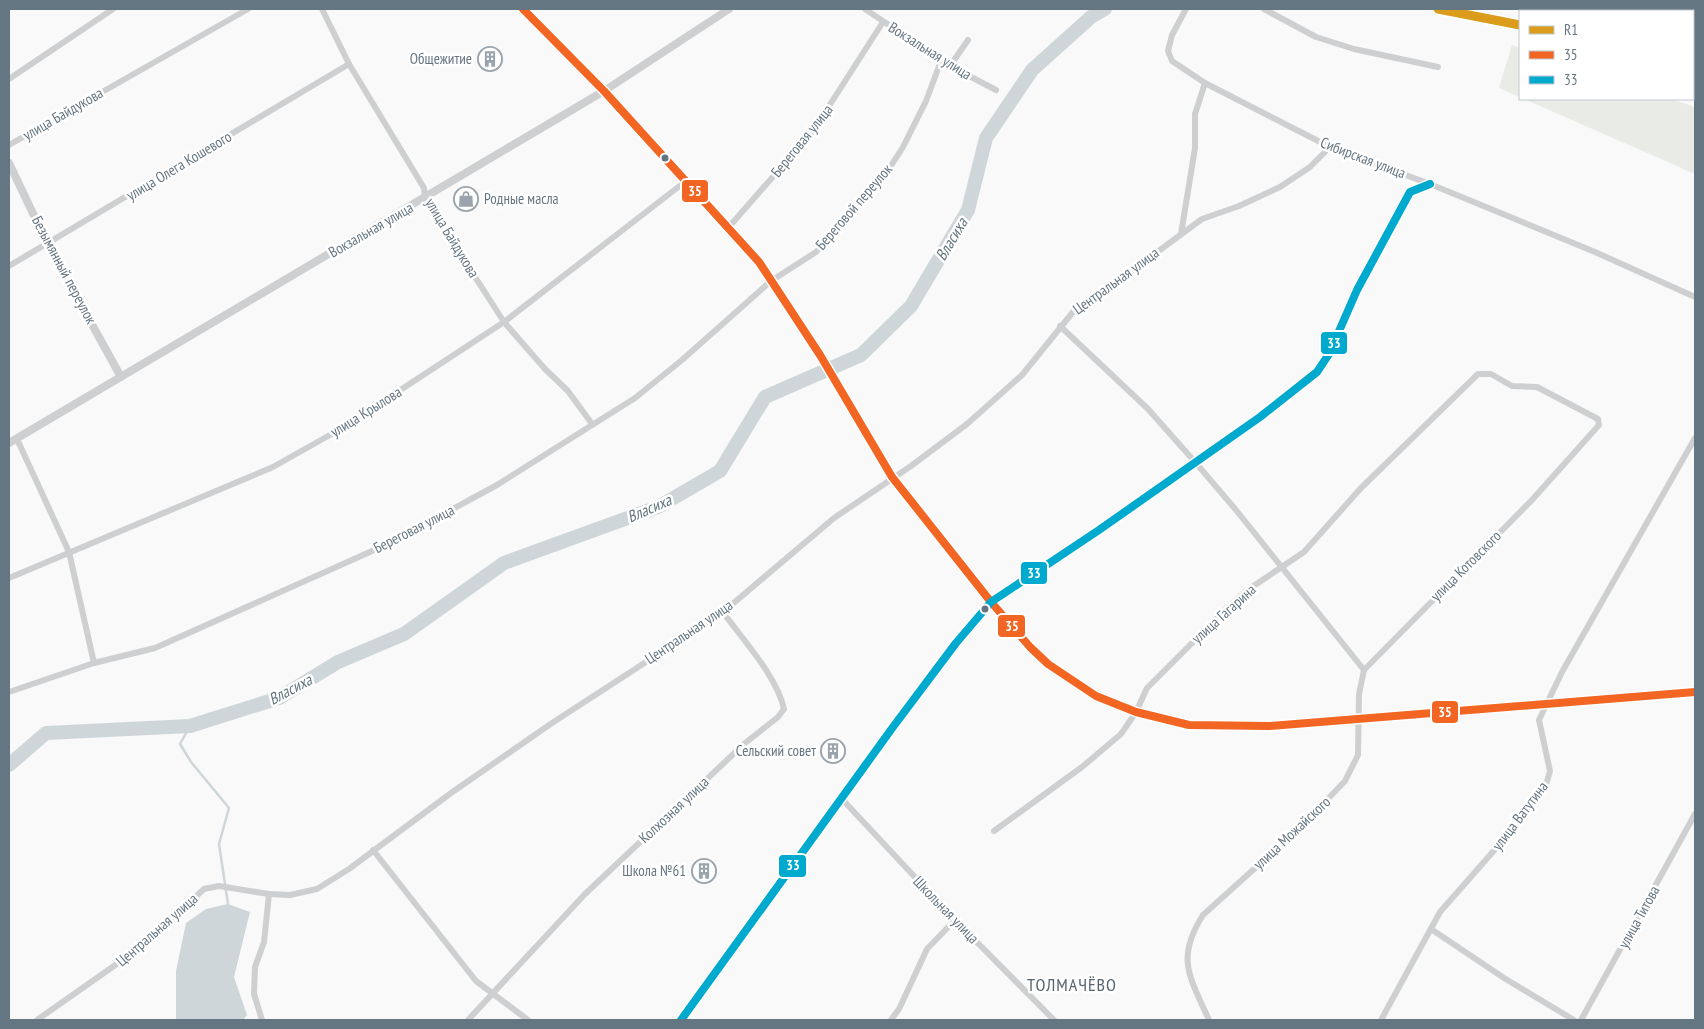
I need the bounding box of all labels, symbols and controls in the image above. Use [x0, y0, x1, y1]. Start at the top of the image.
legend [1519, 10, 1694, 100]
street label: Вокзальная улица [885, 17, 975, 84]
text: R1 [1564, 20, 1578, 39]
text: 35 [1564, 45, 1578, 64]
building icon: Общежитие [477, 46, 503, 72]
place label: Общежитие [410, 49, 472, 68]
text: 33 [1564, 70, 1578, 89]
street label: улица Байдукова [19, 83, 106, 144]
street label: Береговая улица [767, 100, 837, 181]
street label: улица Олега Кошевого [123, 127, 235, 204]
street label: Сибирская улица [1318, 133, 1409, 183]
unlabelled marker [660, 153, 670, 163]
street label: Береговой переулок [811, 160, 896, 254]
line badge: 35 [681, 179, 709, 203]
text: 35 [688, 182, 702, 200]
shop icon: Родные масла [453, 186, 479, 212]
place label: Родные масла [484, 189, 559, 208]
street label: улица Байдукова [421, 194, 484, 281]
street label: Вокзальная улица [325, 198, 416, 261]
street label: Безымянный переулок [28, 212, 101, 327]
water label: Власиха [931, 213, 972, 264]
street label: Центральная улица [1069, 243, 1163, 318]
line badge: 33 [1320, 331, 1348, 355]
text: 33 [1327, 334, 1341, 352]
street label: улица Крылова [327, 382, 405, 441]
water label: Власиха [624, 489, 676, 527]
street label: Береговая улица [370, 500, 457, 557]
street label: улица Котовского [1426, 526, 1505, 605]
line badge: 33 [1020, 561, 1048, 585]
text: 33 [1027, 564, 1041, 582]
street label: улица Гагарина [1188, 580, 1260, 647]
street label: Центральная улица [641, 595, 736, 668]
unlabelled marker [980, 604, 990, 614]
line badge: 35 [997, 614, 1026, 638]
text: 35 [1005, 617, 1019, 635]
water label: Власиха [265, 669, 316, 709]
line badge: 35 [1431, 700, 1459, 724]
text: 35 [1438, 703, 1452, 721]
building icon: Сельский совет [820, 738, 846, 764]
place label: Сельский совет [736, 741, 816, 760]
street label: Колхозная улица [635, 772, 713, 847]
street label: улица Ватутина [1488, 777, 1552, 854]
street label: улица Можайского [1249, 792, 1334, 873]
line badge: 33 [778, 854, 807, 878]
text: 33 [786, 856, 800, 874]
building icon: Школа №61 [691, 858, 717, 884]
place label: Школа №61 [622, 861, 686, 880]
street label: Школьная улица [909, 872, 983, 947]
street label: улица Титова [1614, 882, 1664, 951]
street label: Центральная улица [112, 889, 201, 970]
district label: ТОЛМАЧЁВО [1027, 973, 1117, 996]

